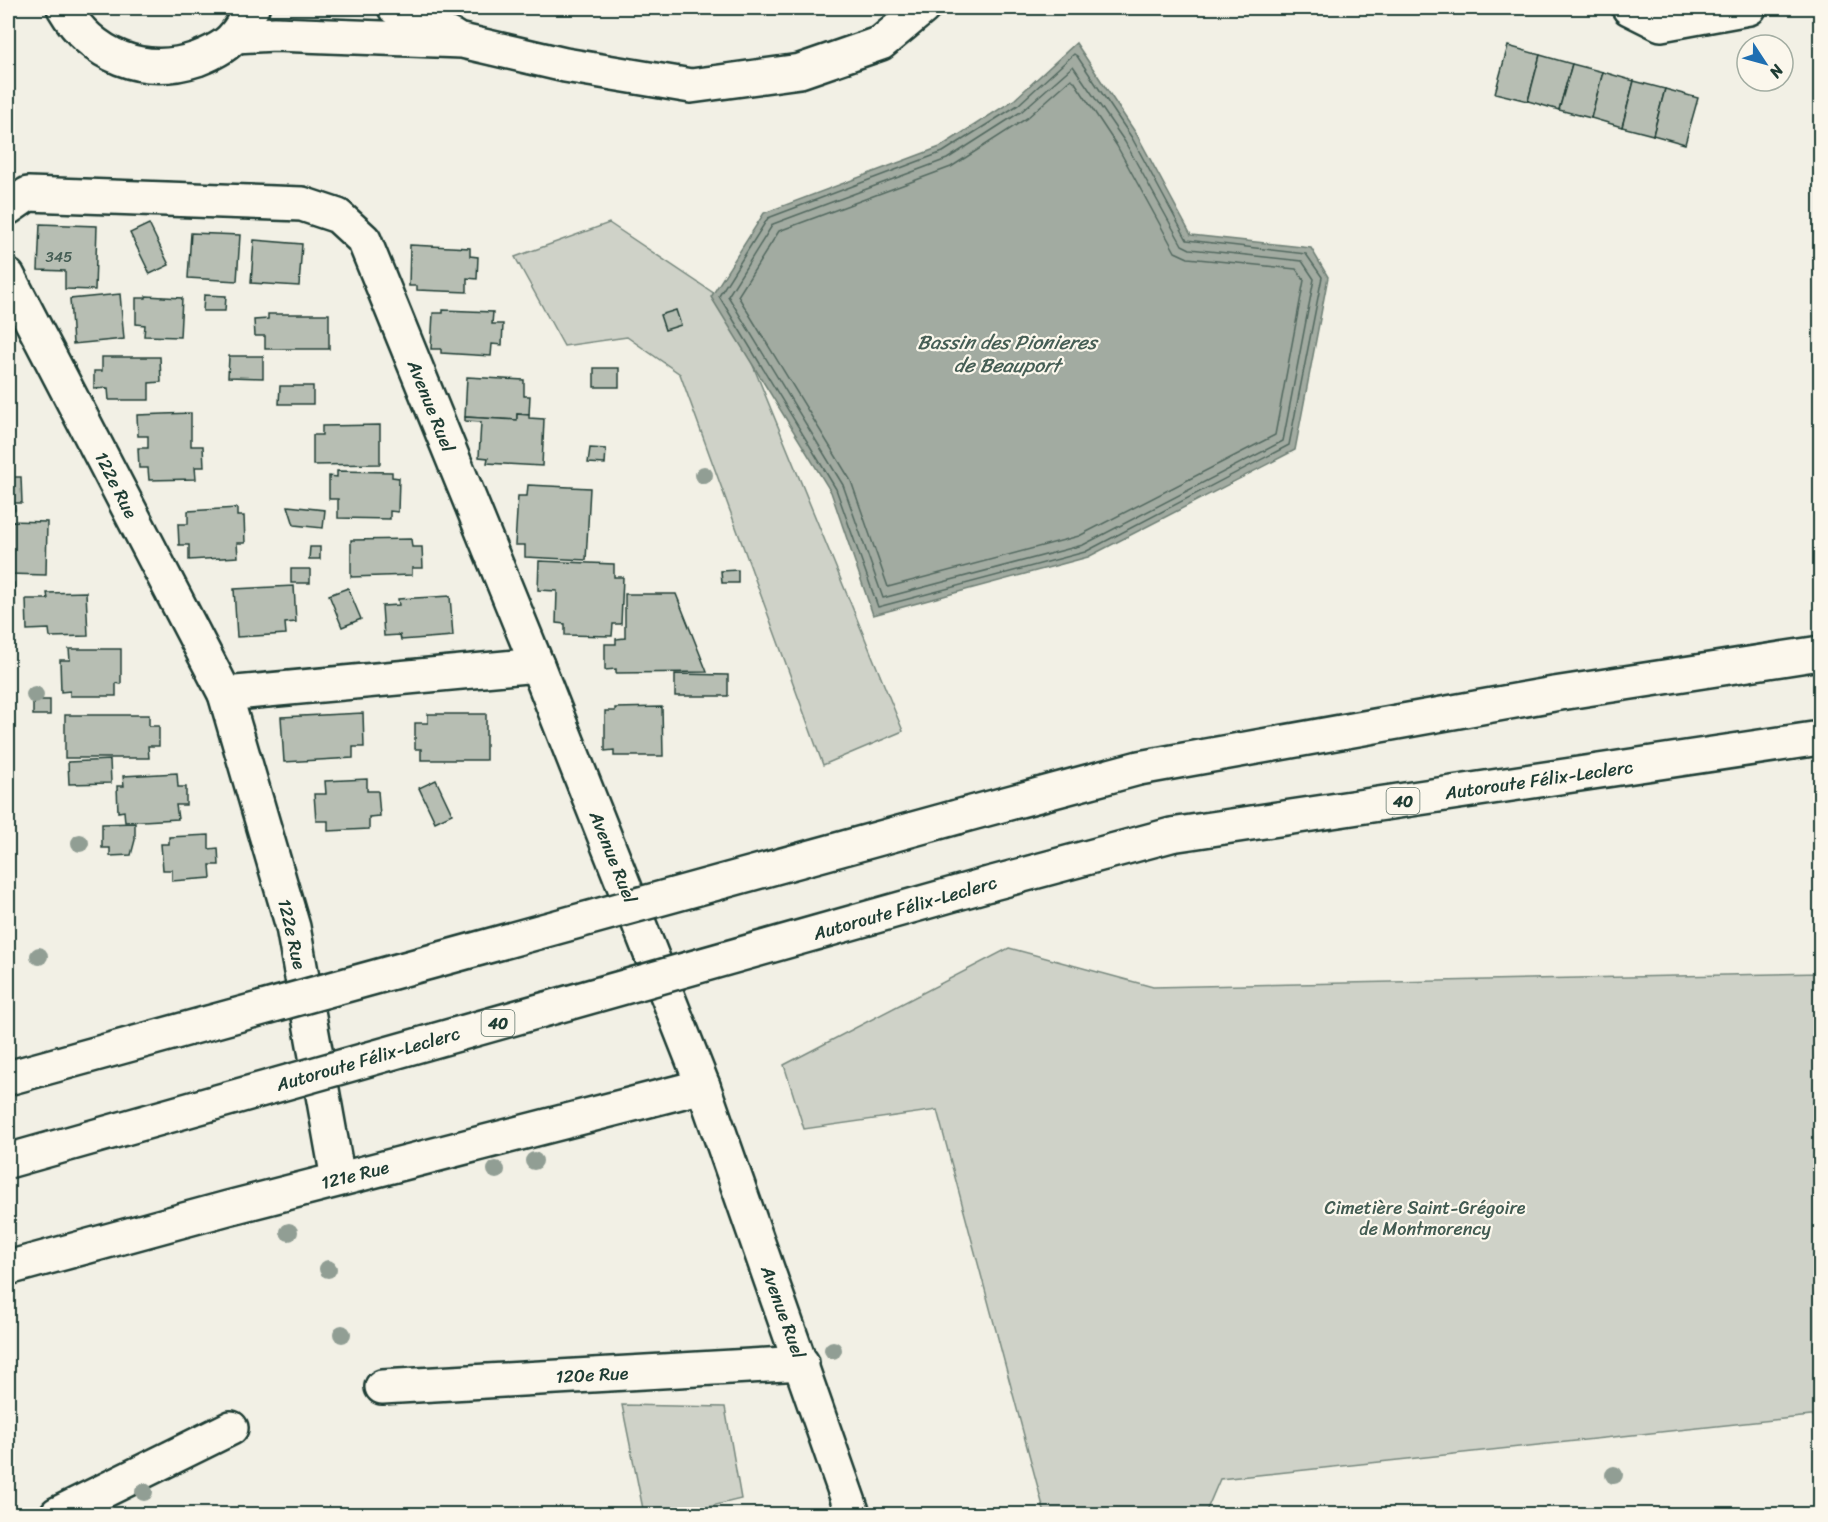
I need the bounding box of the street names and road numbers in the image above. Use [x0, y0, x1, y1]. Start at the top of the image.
street label: Avenue Ruel [398, 354, 464, 458]
street label: 122e Rue [85, 446, 147, 524]
street label: Autoroute Félix-Leclerc [1442, 751, 1635, 809]
road number: 40 [1386, 788, 1420, 814]
street label: Avenue Ruel [580, 805, 646, 909]
street label: Autoroute Félix-Leclerc [809, 866, 1001, 950]
street label: 122e Rue [268, 895, 316, 973]
road number: 40 [482, 1010, 514, 1036]
street label: Autoroute Félix-Leclerc [272, 1017, 464, 1101]
street label: 121e Rue [318, 1151, 393, 1199]
street label: Avenue Ruel [751, 1260, 815, 1364]
street label: 120e Rue [555, 1357, 629, 1393]

